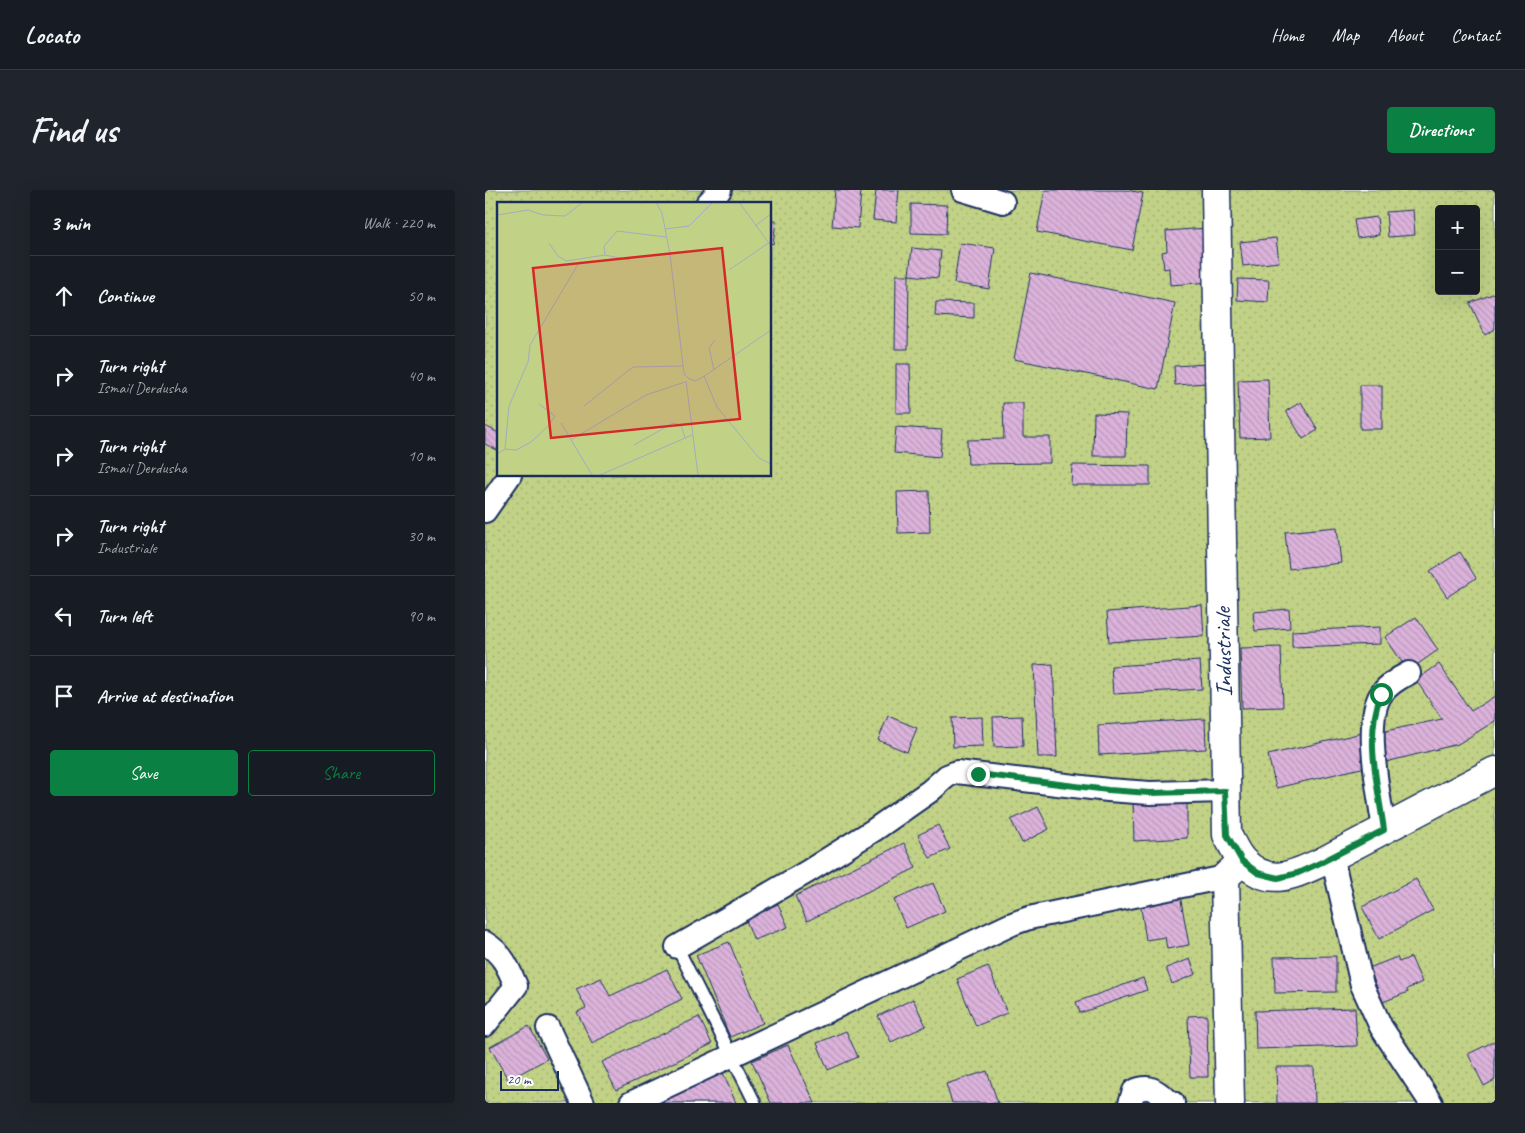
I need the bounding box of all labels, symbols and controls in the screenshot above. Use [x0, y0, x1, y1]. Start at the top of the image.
text: Locato [25, 20, 79, 50]
text: Home [1271, 24, 1304, 46]
text: Map [1332, 24, 1359, 46]
text: About [1387, 24, 1423, 46]
text: Contact [1451, 24, 1500, 46]
button: Directions [1387, 107, 1495, 153]
text: Find us [30, 108, 117, 153]
inset map [497, 202, 771, 476]
map controls [1435, 205, 1480, 295]
button: + [1435, 205, 1480, 250]
text: 3 min [50, 210, 90, 236]
text: Walk · 220 m [363, 213, 435, 233]
button: − [1435, 250, 1480, 295]
icon: ahead [50, 282, 78, 310]
text: Continue [97, 284, 154, 308]
text: 50 m [408, 286, 435, 306]
text: Turn right [97, 354, 164, 378]
icon: right [50, 362, 78, 390]
text: 40 m [408, 366, 435, 386]
text: Ismail Derdusha [97, 378, 187, 398]
text: Turn right [97, 434, 164, 458]
icon: right [50, 442, 78, 470]
text: 10 m [408, 446, 435, 466]
text: Ismail Derdusha [97, 458, 187, 478]
text: Turn right [97, 514, 164, 538]
icon: right [50, 522, 78, 550]
text: 30 m [408, 526, 435, 546]
text: Industriale [97, 538, 157, 558]
icon: left [50, 602, 78, 630]
text: Turn left [97, 604, 152, 628]
street label: Industriale [1207, 605, 1239, 697]
text: 90 m [408, 606, 435, 626]
icon: arrive [50, 682, 78, 710]
route start [1370, 683, 1393, 706]
text: Arrive at destination [97, 684, 233, 708]
button: Save [50, 750, 238, 796]
button: Share [248, 750, 435, 796]
route end [967, 763, 990, 786]
scale bar [500, 1068, 559, 1091]
text: 20 m [507, 1071, 531, 1088]

